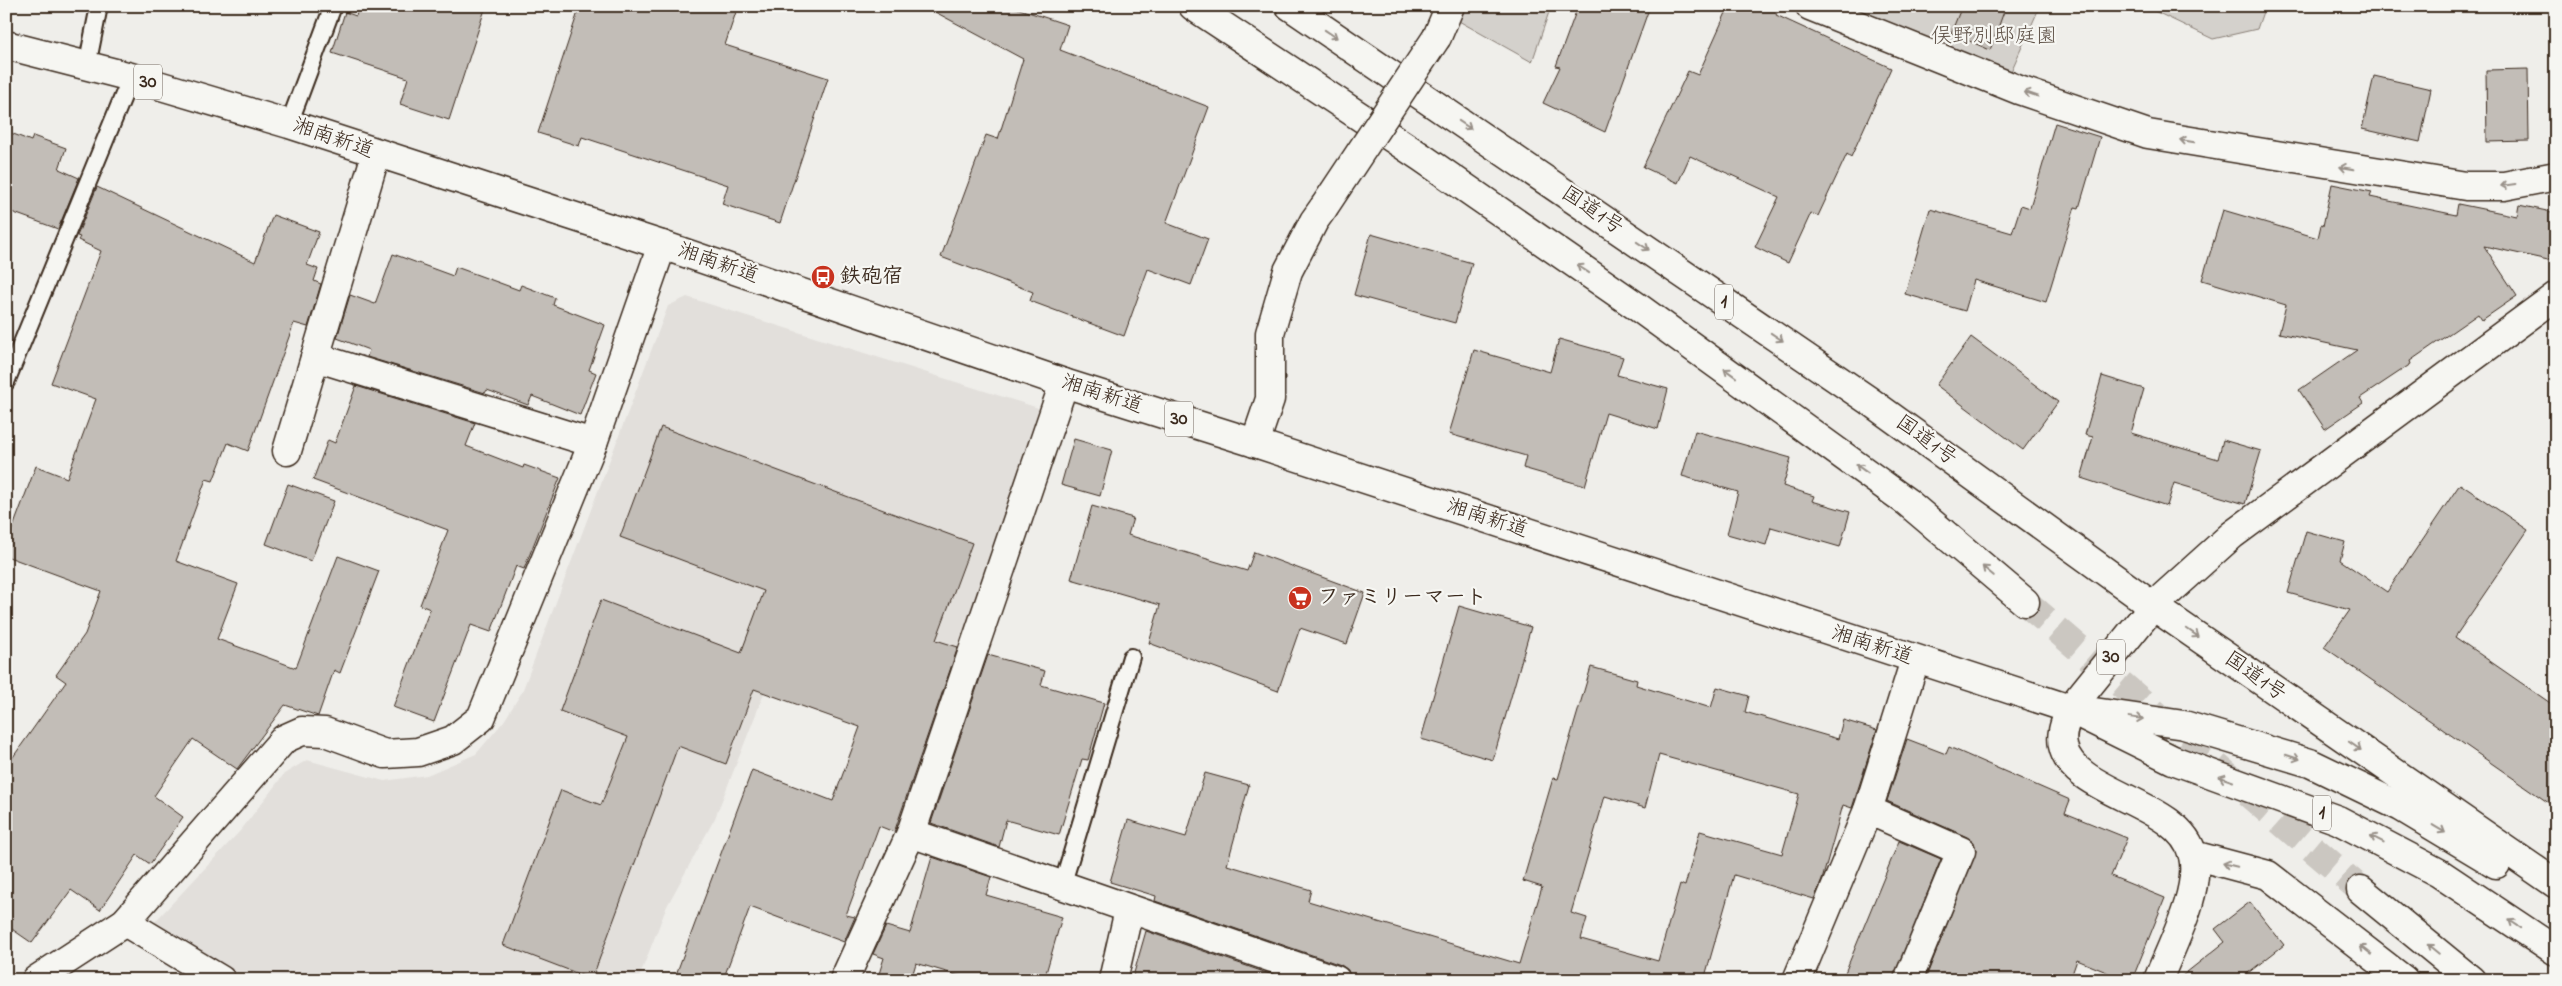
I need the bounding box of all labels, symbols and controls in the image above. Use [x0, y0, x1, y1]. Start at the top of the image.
park label: 俣野別邸庭園 [1931, 22, 2057, 52]
one-way arrow [1324, 28, 1338, 39]
road number: 30 [134, 64, 162, 100]
one-way arrow [2024, 89, 2040, 98]
street label: 湘南新道 [288, 111, 378, 167]
one-way arrow [1458, 120, 1472, 130]
one-way arrow [2179, 135, 2195, 145]
one-way arrow [2339, 162, 2355, 172]
street label: 国道1号 [1555, 179, 1629, 243]
one-way arrow [2500, 180, 2516, 190]
street label: 湘南新道 [673, 236, 763, 292]
one-way arrow [1636, 241, 1650, 251]
place label: 鉄砲宿 [840, 262, 903, 292]
bus stop icon: 鉄砲宿 [810, 264, 836, 290]
one-way arrow [1577, 264, 1591, 274]
road number: 1 [1715, 284, 1733, 320]
one-way arrow [1770, 332, 1784, 343]
street label: 湘南新道 [1057, 368, 1147, 422]
one-way arrow [1724, 368, 1738, 378]
road number: 30 [1165, 402, 1193, 436]
street label: 国道1号 [1889, 408, 1963, 474]
one-way arrow [1856, 463, 1869, 474]
street label: 湘南新道 [1442, 492, 1532, 546]
one-way arrow [1982, 565, 1995, 576]
place label: ファミリーマート [1318, 583, 1487, 613]
supermarket icon: ファミリーマート [1287, 585, 1313, 611]
street label: 湘南新道 [1827, 619, 1917, 673]
one-way arrow [2185, 628, 2199, 638]
road number: 30 [2097, 640, 2125, 674]
street label: 国道1号 [2218, 645, 2292, 709]
one-way arrow [2128, 713, 2144, 723]
one-way arrow [2348, 741, 2362, 751]
one-way arrow [2285, 753, 2301, 762]
one-way arrow [2219, 774, 2235, 783]
road number: 1 [2313, 796, 2331, 830]
one-way arrow [2431, 825, 2445, 835]
one-way arrow [2370, 834, 2385, 843]
one-way arrow [2223, 860, 2239, 869]
one-way arrow [2508, 919, 2522, 930]
one-way arrow [2427, 944, 2440, 955]
one-way arrow [2359, 945, 2373, 955]

